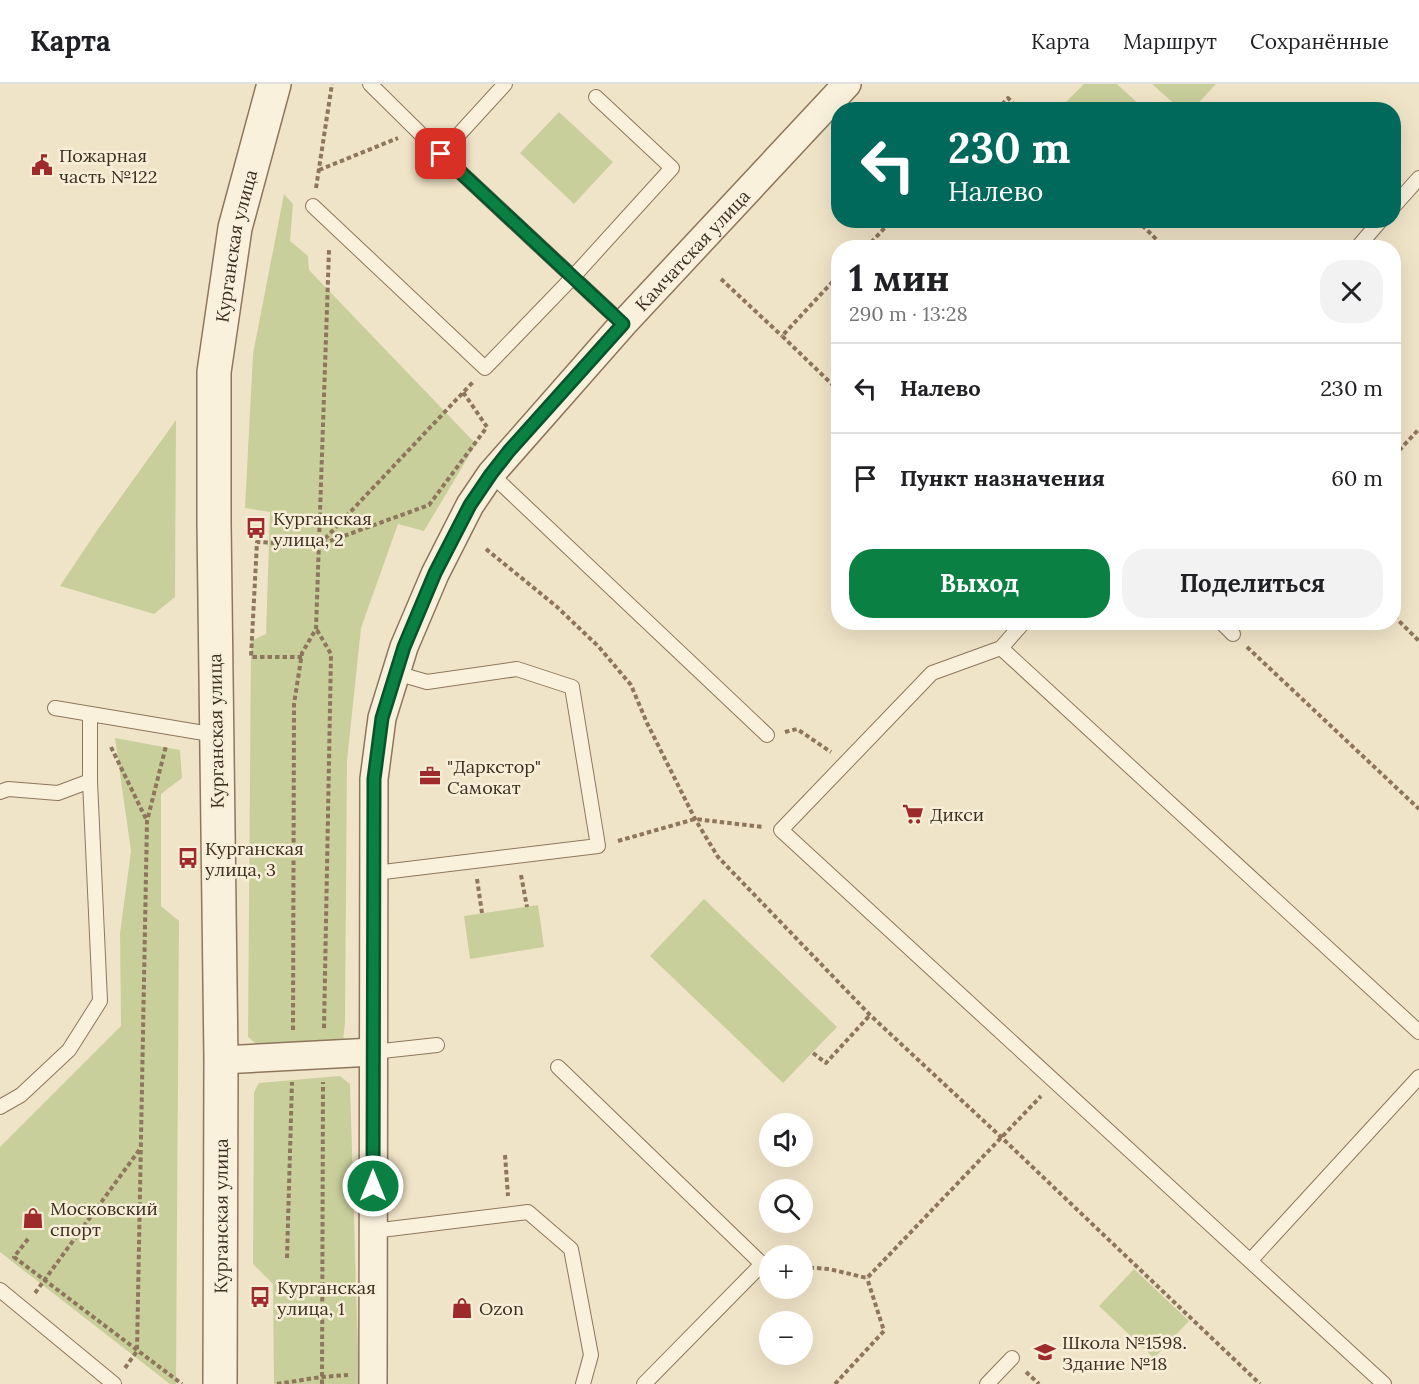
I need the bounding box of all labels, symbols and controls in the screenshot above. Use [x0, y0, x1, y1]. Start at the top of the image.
text: Карта [30, 23, 111, 59]
text: Карта [1031, 28, 1090, 55]
text: Маршрут [1123, 28, 1217, 55]
text: Сохранённые [1250, 28, 1389, 55]
text: 230 m [948, 121, 1070, 175]
icon: left [849, 126, 927, 204]
pin [415, 128, 466, 179]
icon: arrive [424, 137, 457, 170]
place label: Пожарная часть №122 [59, 144, 157, 188]
public building icon: Пожарная часть №122 [30, 153, 54, 177]
street label: Курганская улица [210, 167, 262, 324]
text: Налево [948, 174, 1043, 208]
street label: Камчатская улица [630, 184, 754, 316]
text: 1 мин [849, 255, 950, 301]
button: close [1320, 260, 1383, 323]
text: 290 m · 13:28 [849, 301, 968, 326]
icon: left [849, 372, 882, 405]
text: Налево [900, 374, 981, 402]
text: 230 m [1320, 374, 1383, 402]
icon: arrive [849, 462, 882, 495]
text: Пункт назначения [900, 464, 1105, 492]
text: 60 m [1331, 464, 1383, 492]
place label: Курганская улица, 2 [273, 507, 372, 551]
bus stop icon: Курганская улица, 2 [244, 516, 268, 540]
button: Выход [849, 549, 1110, 618]
button: Поделиться [1122, 549, 1383, 618]
street label: Курганская улица [203, 653, 229, 809]
place label: "Даркстор" Самокат [447, 755, 541, 799]
office icon: "Даркстор" Самокат [418, 764, 442, 788]
supermarket icon: Дикси [901, 802, 925, 826]
place label: Дикси [930, 803, 984, 826]
place label: Курганская улица, 3 [205, 837, 304, 881]
bus stop icon: Курганская улица, 3 [176, 846, 200, 870]
map controls [759, 1113, 813, 1365]
button: sound [759, 1113, 813, 1167]
street label: Курганская улица [209, 1138, 232, 1294]
position arrow [341, 1154, 405, 1218]
button: search [759, 1179, 813, 1233]
place label: Московский спорт [50, 1197, 158, 1241]
shop icon: Московский спорт [21, 1206, 45, 1230]
button: + [759, 1245, 813, 1299]
place label: Курганская улица, 1 [277, 1276, 376, 1320]
bus stop icon: Курганская улица, 1 [248, 1285, 272, 1309]
shop icon: Ozon [450, 1296, 474, 1320]
place label: Ozon [479, 1297, 524, 1320]
button: − [759, 1311, 813, 1365]
place label: Школа №1598. Здание №18 [1062, 1331, 1187, 1375]
school or university icon: Школа №1598. Здание №18 [1033, 1340, 1057, 1364]

